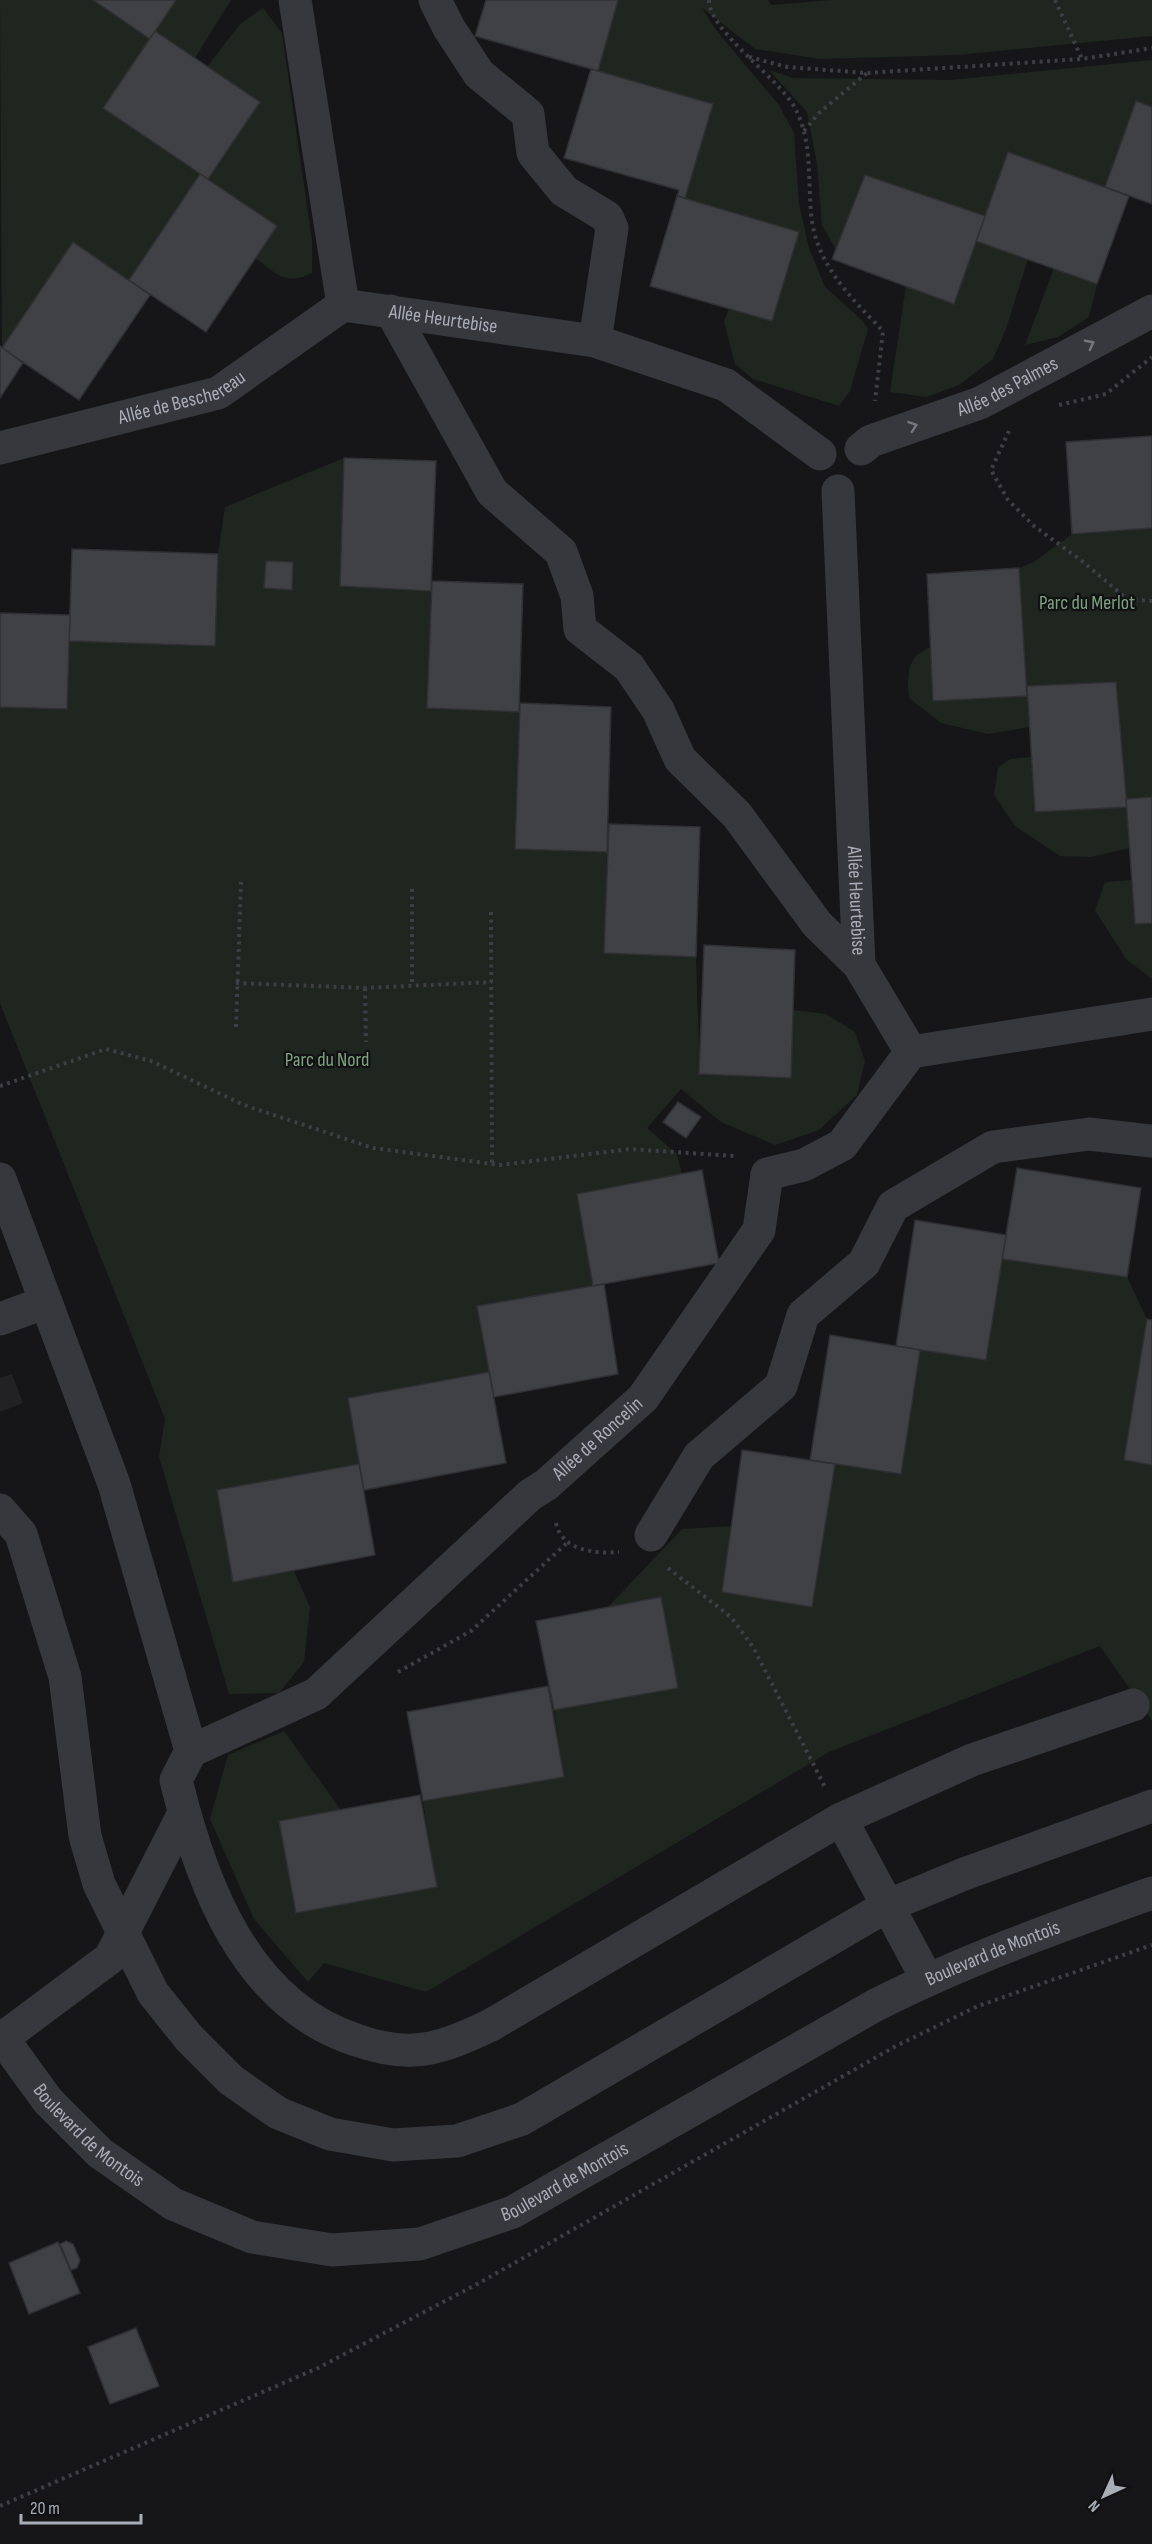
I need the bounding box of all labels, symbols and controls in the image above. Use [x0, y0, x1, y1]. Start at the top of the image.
street label: Allée Heurtebise [386, 300, 499, 339]
one-way arrow [1083, 340, 1094, 351]
street label: Allée des Palmes [953, 351, 1062, 422]
street label: Allée de Beschereau [115, 365, 250, 430]
one-way arrow [907, 421, 918, 433]
park label: Parc du Merlot [1039, 591, 1135, 615]
street label: Allée Heurtebise [842, 844, 871, 956]
park label: Parc du Nord [285, 1048, 369, 1072]
street label: Allée de Roncelin [547, 1392, 648, 1486]
street label: Boulevard de Montois [922, 1915, 1063, 1992]
street label: Boulevard de Montois [28, 2079, 149, 2192]
street label: Boulevard de Montois [498, 2137, 633, 2227]
north arrow [1074, 2466, 1134, 2526]
scale bar [21, 2487, 141, 2525]
text: N [1085, 2496, 1104, 2515]
text: 20 m [30, 2498, 60, 2519]

